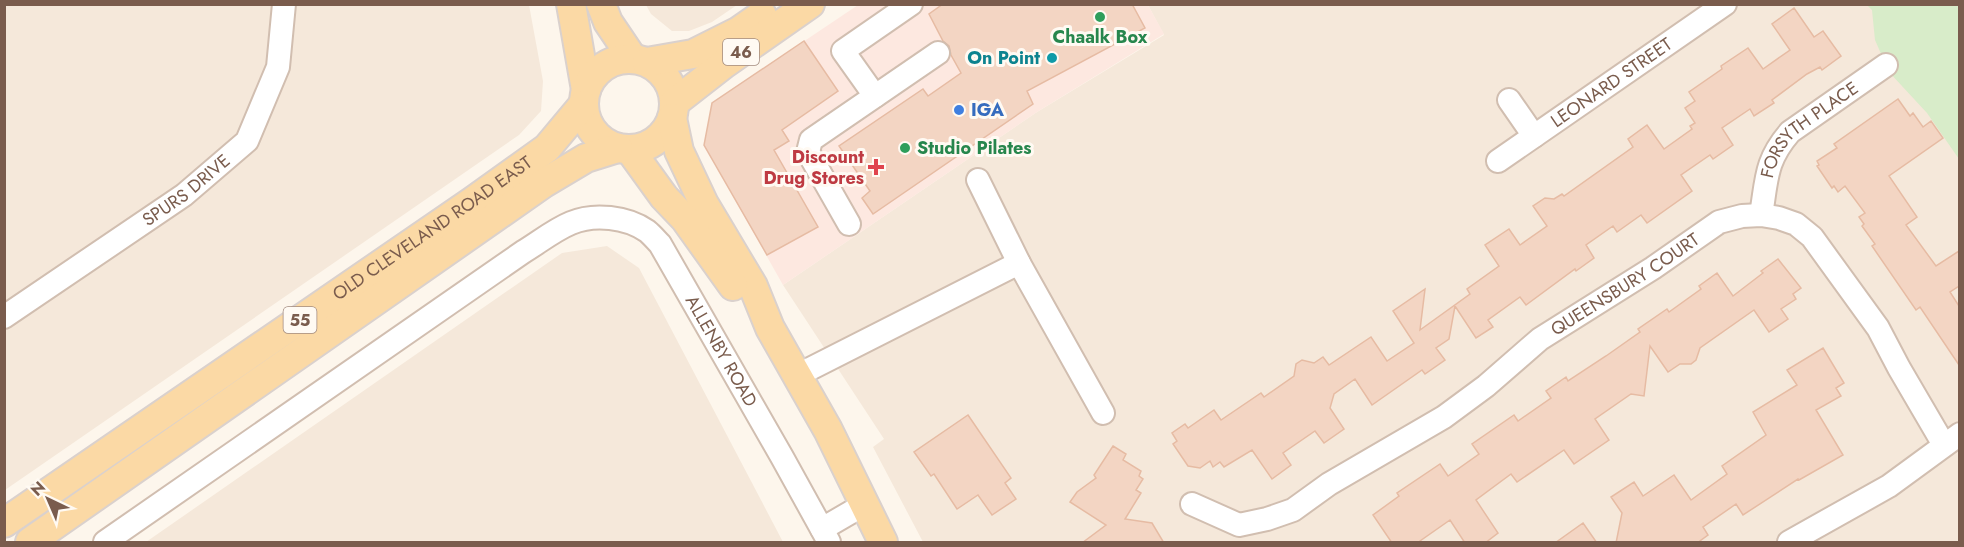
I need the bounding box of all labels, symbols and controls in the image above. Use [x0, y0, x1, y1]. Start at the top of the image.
marker: Chaalk Box [1093, 10, 1107, 24]
place label: Chaalk Box [1053, 24, 1148, 50]
street label: LEONARD STREET [1546, 31, 1678, 134]
road number: 46 [723, 39, 759, 65]
place label: On Point [967, 45, 1040, 71]
marker: On Point [1045, 51, 1059, 65]
street label: FORSYTH PLACE [1754, 75, 1864, 181]
place label: IGA [971, 97, 1005, 123]
marker: IGA [952, 103, 966, 117]
place label: Studio Pilates [917, 135, 1031, 161]
marker: Studio Pilates [898, 141, 912, 155]
place label: Discount Drug Stores [763, 144, 864, 191]
street label: SPURS DRIVE [137, 148, 236, 233]
street label: OLD CLEVELAND ROAD EAST [327, 149, 538, 307]
marker: Discount Drug Stores [869, 160, 883, 174]
street label: QUEENSBURY COURT [1546, 226, 1705, 342]
street label: ALLENBY ROAD [679, 290, 764, 412]
road number: 55 [284, 307, 316, 333]
north arrow [18, 469, 78, 529]
text: N [25, 476, 50, 501]

